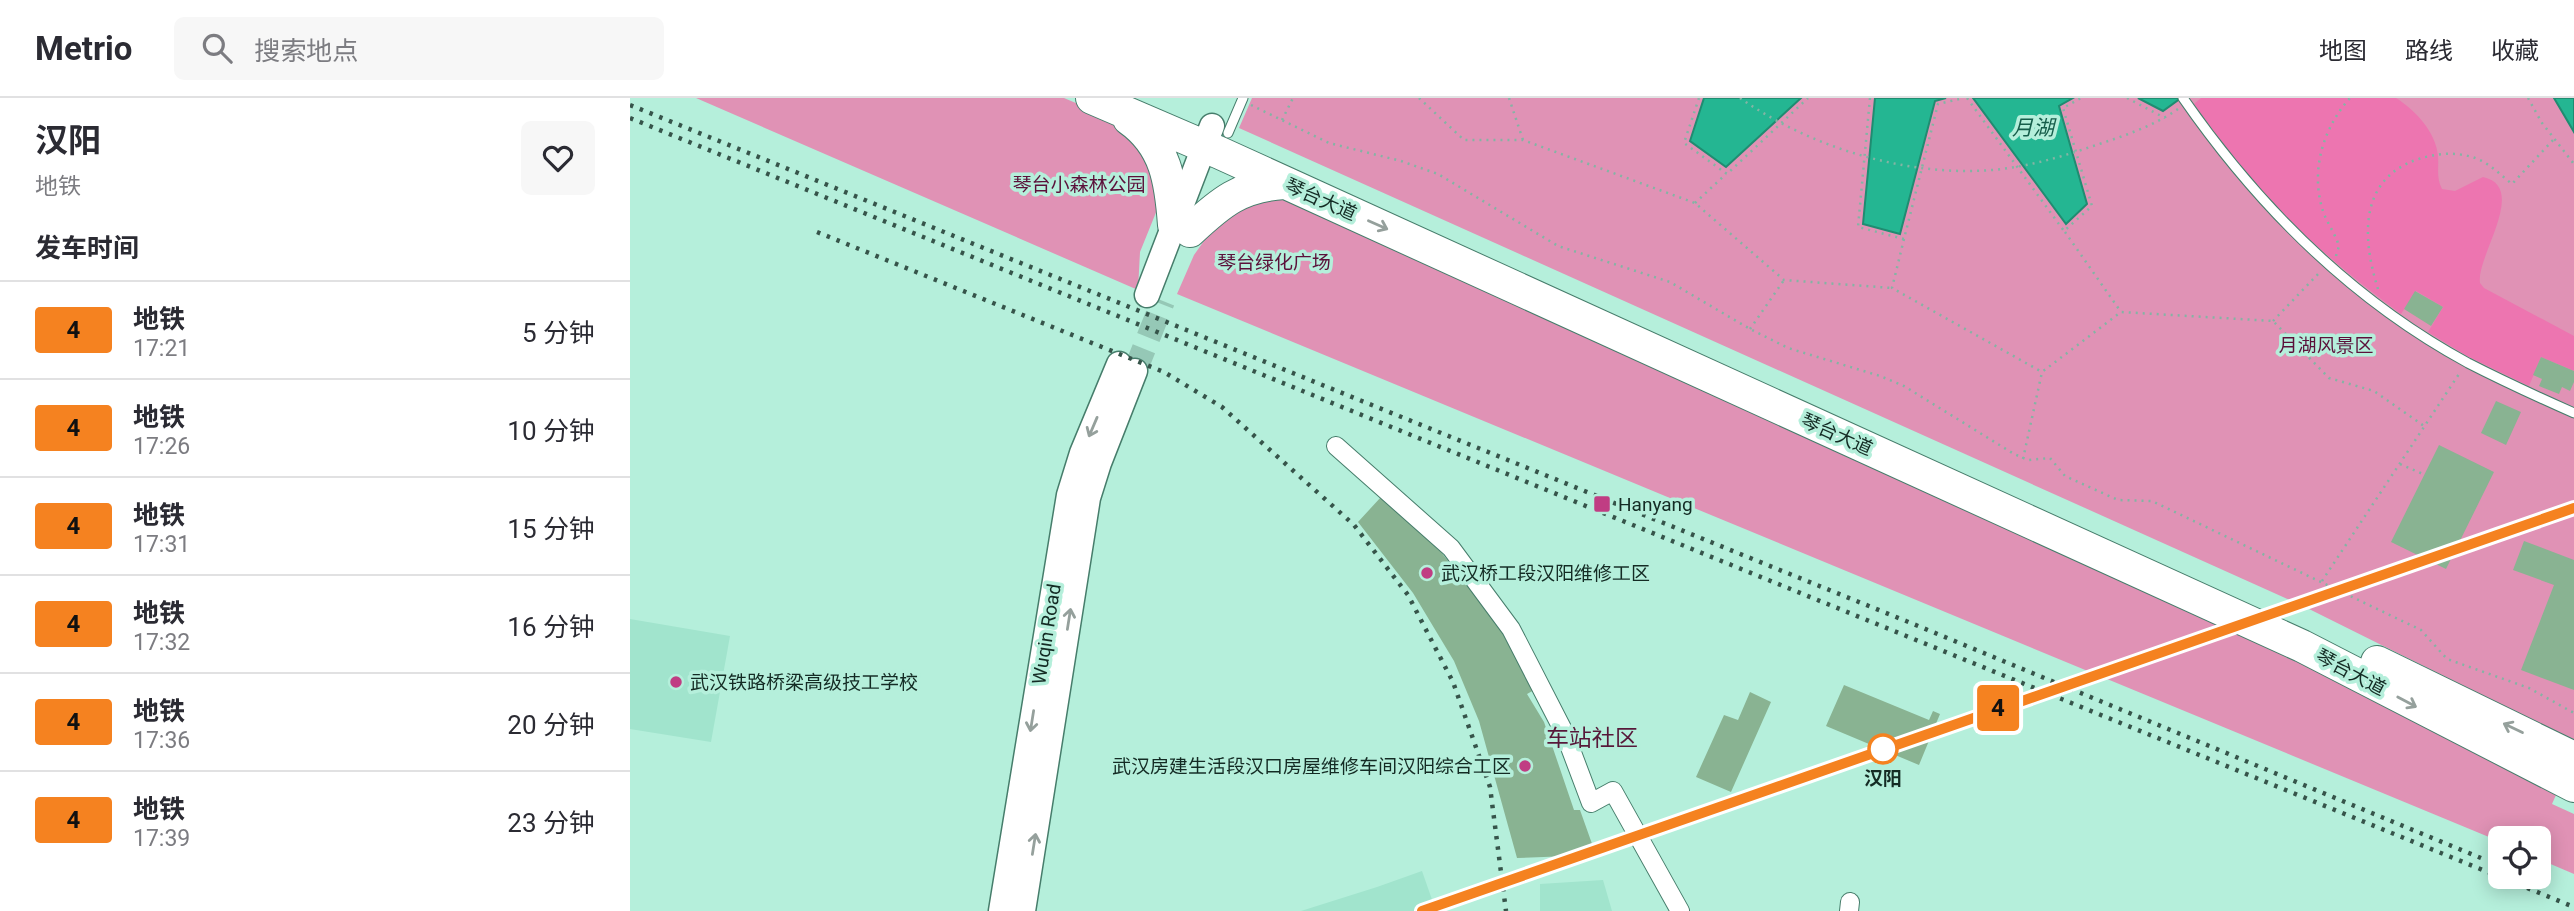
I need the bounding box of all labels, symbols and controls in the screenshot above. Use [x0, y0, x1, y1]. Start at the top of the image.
search box [174, 17, 664, 80]
text: Metrio [35, 29, 132, 68]
icon: search [198, 29, 236, 67]
text: 搜索地点 [254, 36, 358, 66]
text: 地图 [2319, 37, 2367, 65]
text: 路线 [2405, 37, 2453, 65]
text: 收藏 [2491, 37, 2539, 65]
water label: 月湖 [2012, 116, 2057, 140]
text: 汉阳 [35, 121, 101, 160]
button: heart [521, 121, 595, 195]
text: 地铁 [35, 173, 81, 200]
park label: 琴台小森林公园 [1012, 173, 1146, 196]
street label: 琴台大道 [1281, 173, 1360, 225]
one-way arrow [1368, 220, 1389, 233]
text: 发车时间 [35, 233, 139, 263]
park label: 琴台绿化广场 [1217, 251, 1331, 274]
text: 地铁 [133, 304, 185, 334]
text: 4 [67, 316, 80, 344]
text: 5 分钟 [522, 318, 595, 348]
park label: 月湖风景区 [2278, 334, 2374, 357]
text: 17:21 [133, 335, 190, 362]
text: 地铁 [133, 402, 185, 432]
street label: 琴台大道 [1797, 408, 1876, 460]
text: 4 [67, 414, 80, 442]
text: 10 分钟 [507, 416, 595, 446]
one-way arrow [1086, 416, 1099, 437]
text: 17:26 [133, 433, 190, 460]
place label: Hanyang [1618, 493, 1693, 516]
marker: Hanyang [1592, 494, 1612, 514]
text: 地铁 [133, 500, 185, 530]
text: 4 [67, 512, 80, 540]
text: 15 分钟 [507, 514, 595, 544]
text: 17:31 [133, 531, 190, 558]
place label: 武汉桥工段汉阳维修工区 [1441, 562, 1650, 585]
marker: 武汉桥工段汉阳维修工区 [1419, 565, 1435, 581]
street label: Wuqin Road [1027, 582, 1066, 686]
text: 地铁 [133, 598, 185, 628]
one-way arrow [1062, 608, 1075, 631]
text: 4 [67, 610, 80, 638]
text: 16 分钟 [507, 612, 595, 642]
text: 17:32 [133, 629, 190, 656]
street label: 琴台大道 [2312, 644, 2390, 700]
place label: 武汉铁路桥梁高级技工学校 [690, 671, 918, 694]
marker: 武汉铁路桥梁高级技工学校 [668, 674, 684, 690]
line badge: 4 [1975, 685, 2021, 731]
text: 4 [1991, 694, 2005, 722]
one-way arrow [2397, 695, 2417, 709]
text: 地铁 [133, 696, 185, 726]
text: 4 [67, 708, 80, 736]
one-way arrow [1025, 709, 1038, 732]
text: 20 分钟 [507, 710, 595, 740]
one-way arrow [2503, 721, 2524, 734]
district label: 车站社区 [1546, 725, 1638, 752]
text: 17:36 [133, 727, 190, 754]
marker: 汉阳 [1868, 734, 1898, 764]
place label: 武汉房建生活段汉口房屋维修车间汉阳综合工区 [1112, 755, 1511, 778]
marker: 武汉房建生活段汉口房屋维修车间汉阳综合工区 [1517, 758, 1533, 774]
place label: 汉阳 [1864, 767, 1902, 790]
text: 地铁 [133, 794, 185, 824]
text: 4 [67, 806, 80, 834]
text: 23 分钟 [507, 808, 595, 838]
text: 17:39 [133, 825, 190, 852]
map controls [2488, 826, 2551, 889]
button: locate [2488, 826, 2551, 889]
one-way arrow [1028, 833, 1041, 855]

